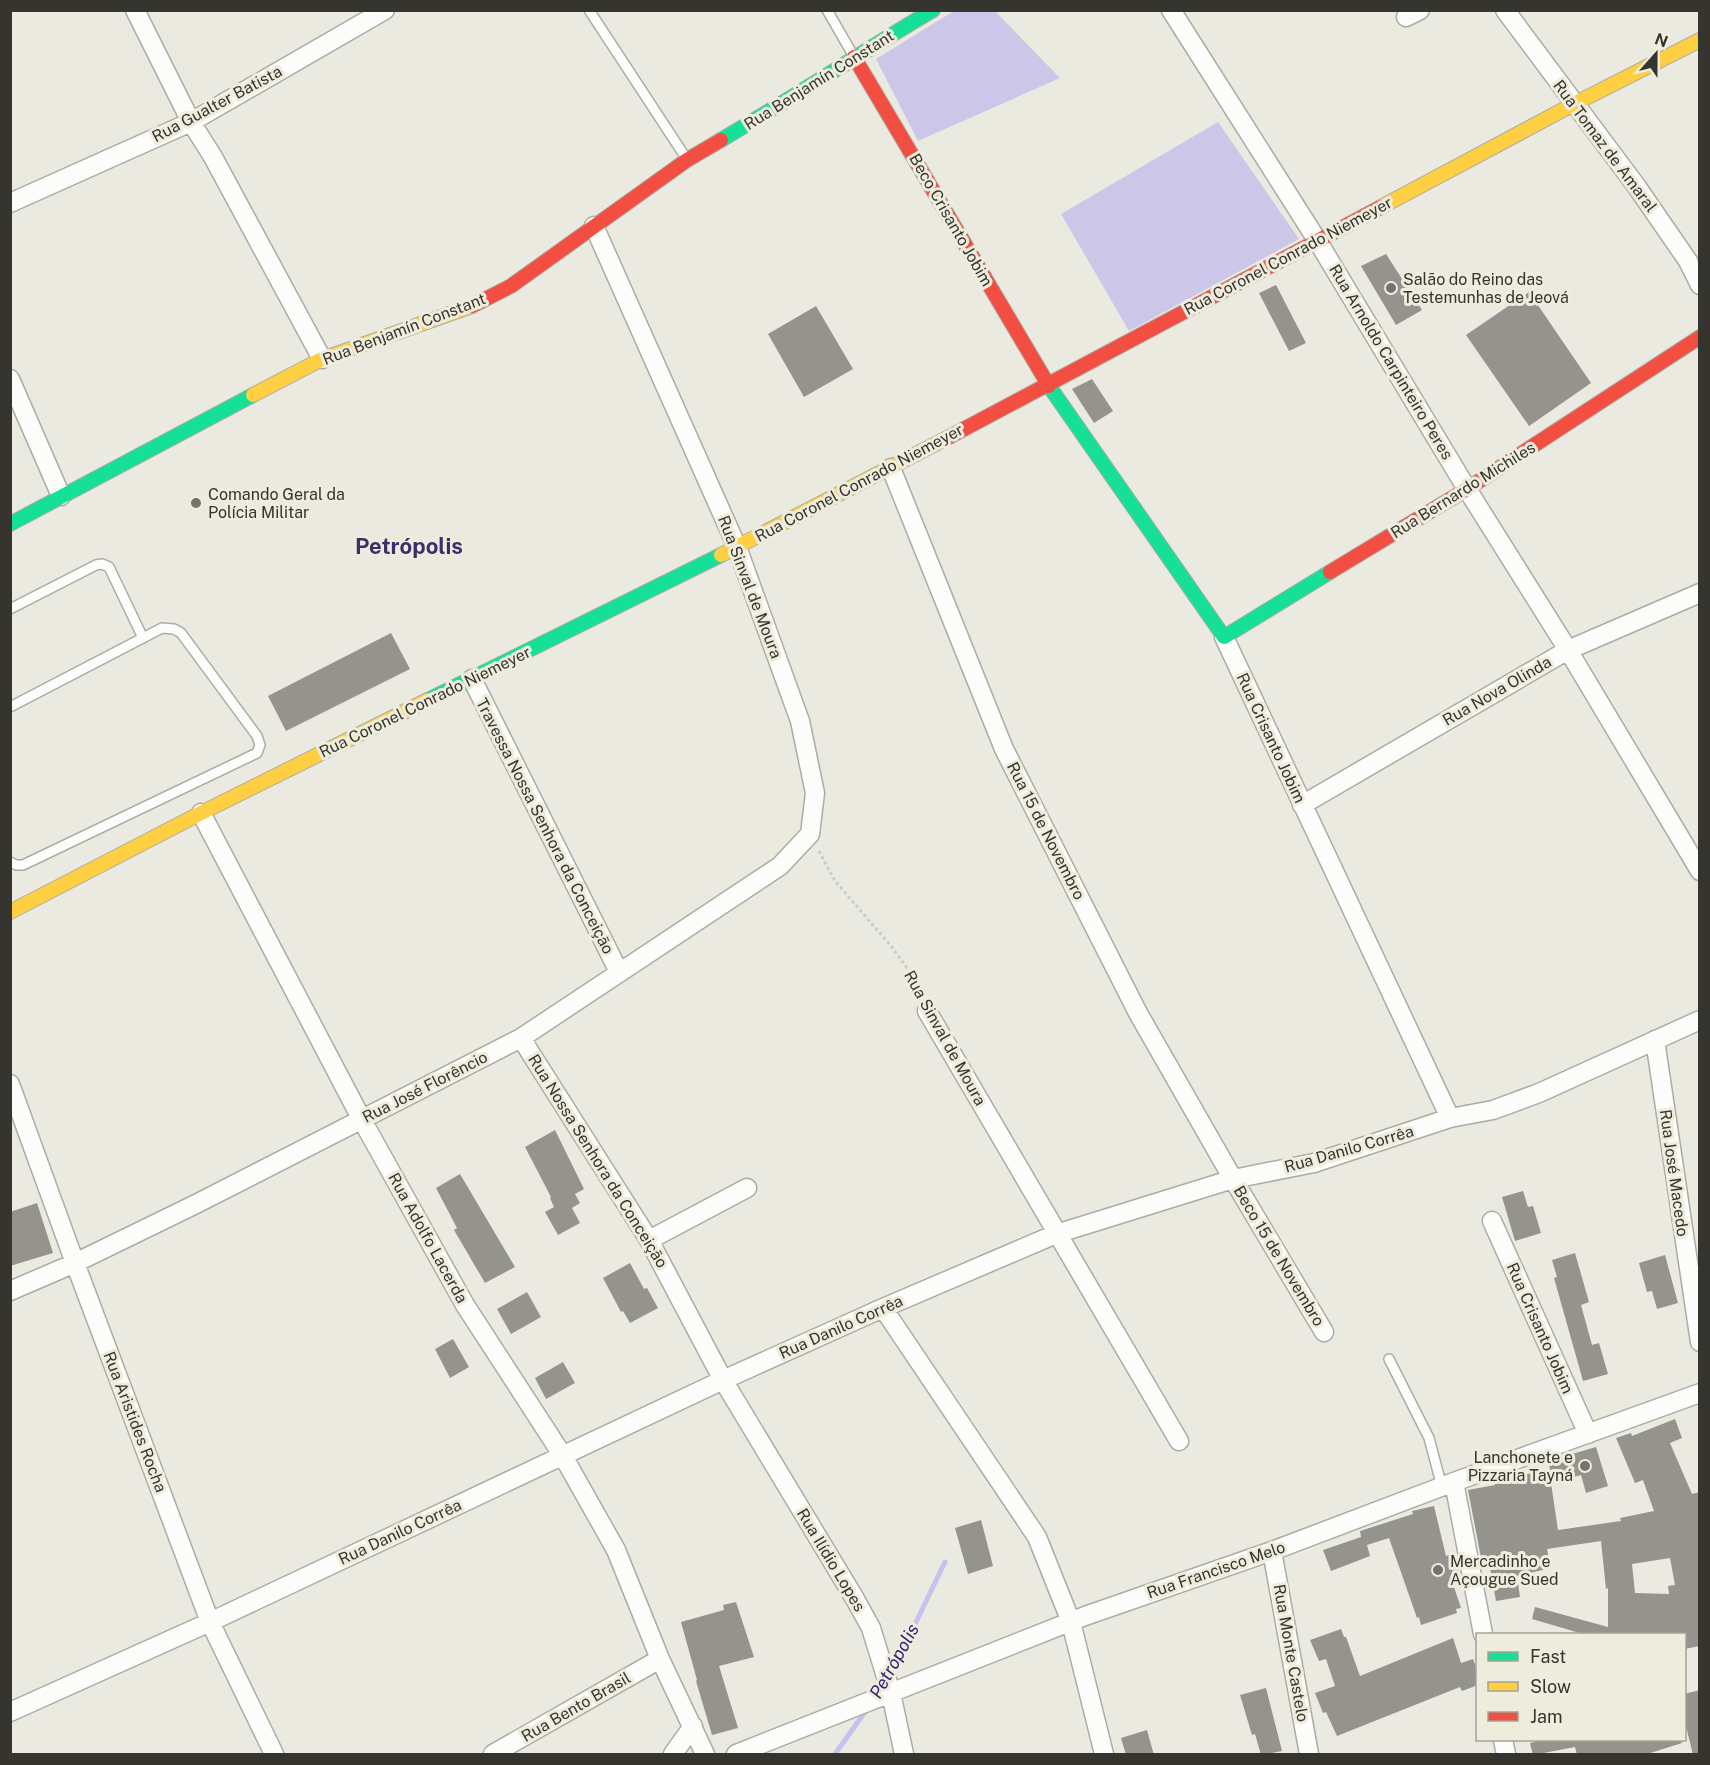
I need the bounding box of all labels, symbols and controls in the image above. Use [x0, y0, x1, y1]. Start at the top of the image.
north arrow [1626, 24, 1686, 84]
street label: Rua Benjamín Constant [741, 26, 897, 134]
text: N [1652, 29, 1670, 52]
street label: Rua Gualter Batista [149, 62, 285, 146]
street label: Rua Tomaz de Amaral [1549, 76, 1661, 216]
street label: Beco Crisanto Jobim [905, 150, 997, 290]
street label: Rua Coronel Conrado Niemeyer [1181, 193, 1395, 319]
street label: Rua Arnoldo Carpinteiro Peres [1325, 261, 1457, 463]
place label: Salão do Reino das Testemunhas de Jeová [1403, 270, 1569, 307]
marker: Salão do Reino das Testemunhas de Jeová [1384, 281, 1398, 295]
street label: Rua Benjamín Constant [320, 289, 488, 369]
street label: Rua Coronel Conrado Niemeyer [752, 420, 966, 546]
street label: Rua Bernardo Michiles [1387, 438, 1539, 542]
place label: Comando Geral da Polícia Militar [208, 485, 345, 522]
marker: Comando Geral da Polícia Militar [189, 496, 203, 510]
street label: Rua Sinval de Moura [714, 513, 786, 661]
district label: Petrópolis [355, 533, 463, 559]
street label: Rua Coronel Conrado Niemeyer [316, 642, 534, 762]
street label: Rua Nova Olinda [1439, 652, 1555, 730]
street label: Rua Crisanto Jobim [1233, 670, 1309, 806]
street label: Travessa Nossa Senhora da Conceição [472, 695, 618, 957]
street label: Rua 15 de Novembro [1003, 759, 1089, 903]
street label: Rua Sinval de Moura [900, 967, 990, 1109]
street label: Rua José Florêncio [359, 1047, 491, 1127]
street label: Rua Nossa Senhora da Conceição [524, 1051, 672, 1271]
street label: Rua José Macedo [1656, 1108, 1692, 1238]
street label: Rua Danilo Corrêa [1282, 1121, 1416, 1177]
street label: Rua Adolfo Lacerda [384, 1170, 472, 1306]
street label: Beco 15 de Novembro [1230, 1182, 1328, 1330]
street label: Rua Crisanto Jobim [1503, 1260, 1577, 1396]
street label: Rua Danilo Corrêa [776, 1291, 906, 1363]
street label: Rua Aristides Rocha [99, 1349, 171, 1495]
place label: Lanchonete e Pizzaria Tayná [1468, 1448, 1573, 1485]
marker: Lanchonete e Pizzaria Tayná [1578, 1459, 1592, 1473]
street label: Rua Danilo Corrêa [336, 1495, 464, 1569]
street label: Rua Ilídio Lopes [793, 1505, 869, 1615]
street label: Rua Francisco Melo [1144, 1537, 1288, 1603]
place label: Mercadinho e Açougue Sued [1450, 1552, 1559, 1589]
marker: Mercadinho e Açougue Sued [1431, 1563, 1445, 1577]
street label: Rua Monte Castelo [1270, 1583, 1312, 1723]
water label: Petrópolis [865, 1620, 923, 1702]
legend [1476, 1633, 1686, 1741]
text: Fast [1530, 1646, 1566, 1667]
street label: Rua Bento Brasil [518, 1668, 634, 1746]
text: Slow [1530, 1676, 1571, 1697]
text: Jam [1530, 1706, 1563, 1727]

